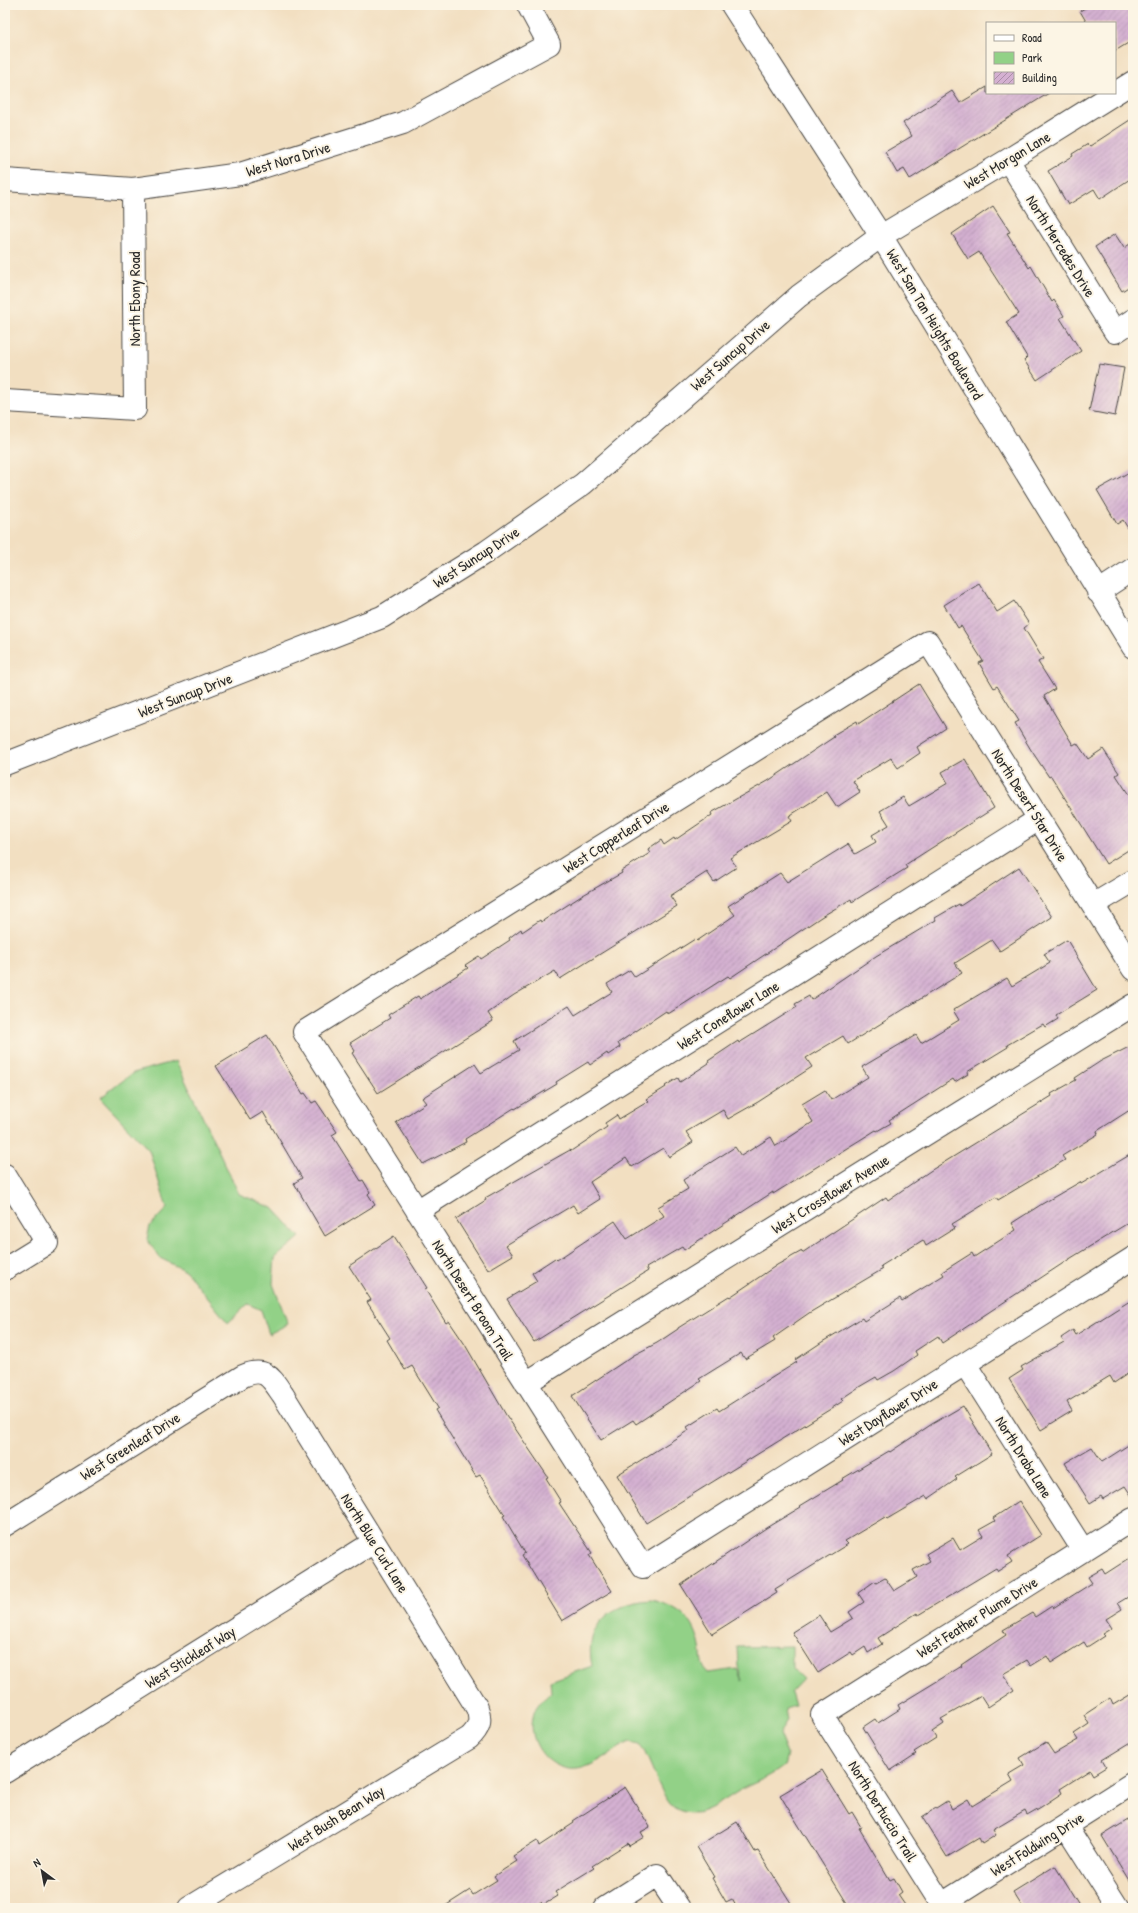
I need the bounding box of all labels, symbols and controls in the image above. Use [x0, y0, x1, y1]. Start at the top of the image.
legend [986, 22, 1116, 94]
text: Road [1022, 29, 1042, 46]
text: Park [1022, 49, 1042, 66]
text: Building [1022, 69, 1057, 86]
street label: West Morgan Lane [960, 126, 1054, 194]
street label: West Nora Drive [243, 136, 333, 182]
street label: North Mercedes Drive [1021, 191, 1101, 301]
street label: West San Tan Heights Boulevard [882, 245, 989, 403]
street label: North Ebony Road [124, 251, 145, 346]
street label: West Suncup Drive [686, 315, 774, 395]
street label: West Suncup Drive [429, 521, 523, 593]
street label: West Suncup Drive [135, 667, 235, 723]
street label: North Desert Star Drive [987, 745, 1073, 865]
street label: West Copperleaf Drive [559, 796, 673, 878]
street label: West Coneflower Lane [673, 975, 783, 1055]
street label: West Crossflower Avenue [767, 1149, 893, 1239]
street label: North Desert Broom Trail [427, 1235, 519, 1365]
street label: West Dayflower Drive [835, 1373, 942, 1451]
street label: West Greenleaf Drive [76, 1407, 184, 1485]
street label: North Draba Lane [990, 1412, 1058, 1502]
street label: North Blue Curl Lane [336, 1489, 414, 1597]
street label: West Feather Plume Drive [913, 1571, 1041, 1663]
street label: West Stickleaf Way [141, 1621, 239, 1693]
street label: North Dertuccio Trail [844, 1757, 922, 1865]
street label: West Bush Bean Way [284, 1780, 388, 1856]
street label: West Foldwing Drive [986, 1807, 1088, 1881]
north arrow [22, 1851, 62, 1891]
text: N [31, 1855, 43, 1870]

